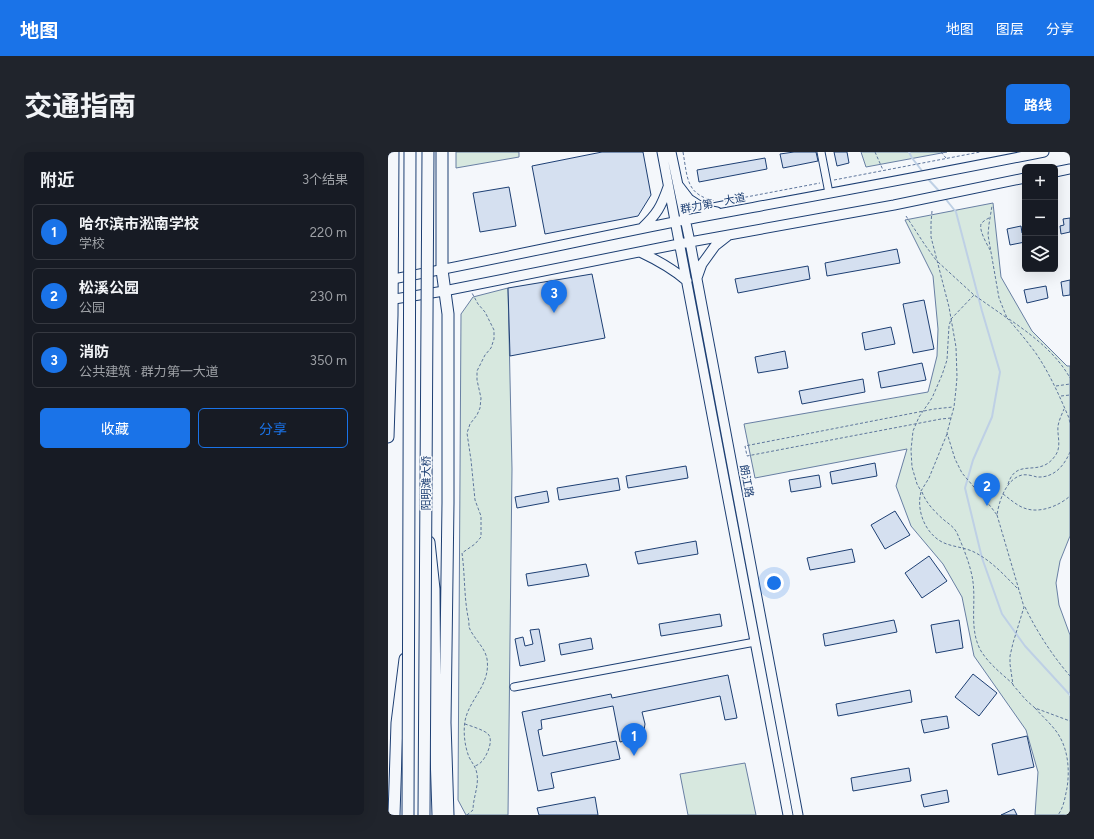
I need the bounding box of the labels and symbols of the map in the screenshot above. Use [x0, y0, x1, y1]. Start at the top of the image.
street label: 群力第一大道 [679, 191, 747, 216]
pin: 3 [541, 280, 567, 313]
street label: 阳明滩大桥 [420, 456, 433, 511]
street label: 朗江路 [737, 464, 756, 499]
pin: 2 [974, 473, 1000, 506]
your location [764, 573, 784, 593]
pin: 1 [621, 723, 647, 756]

